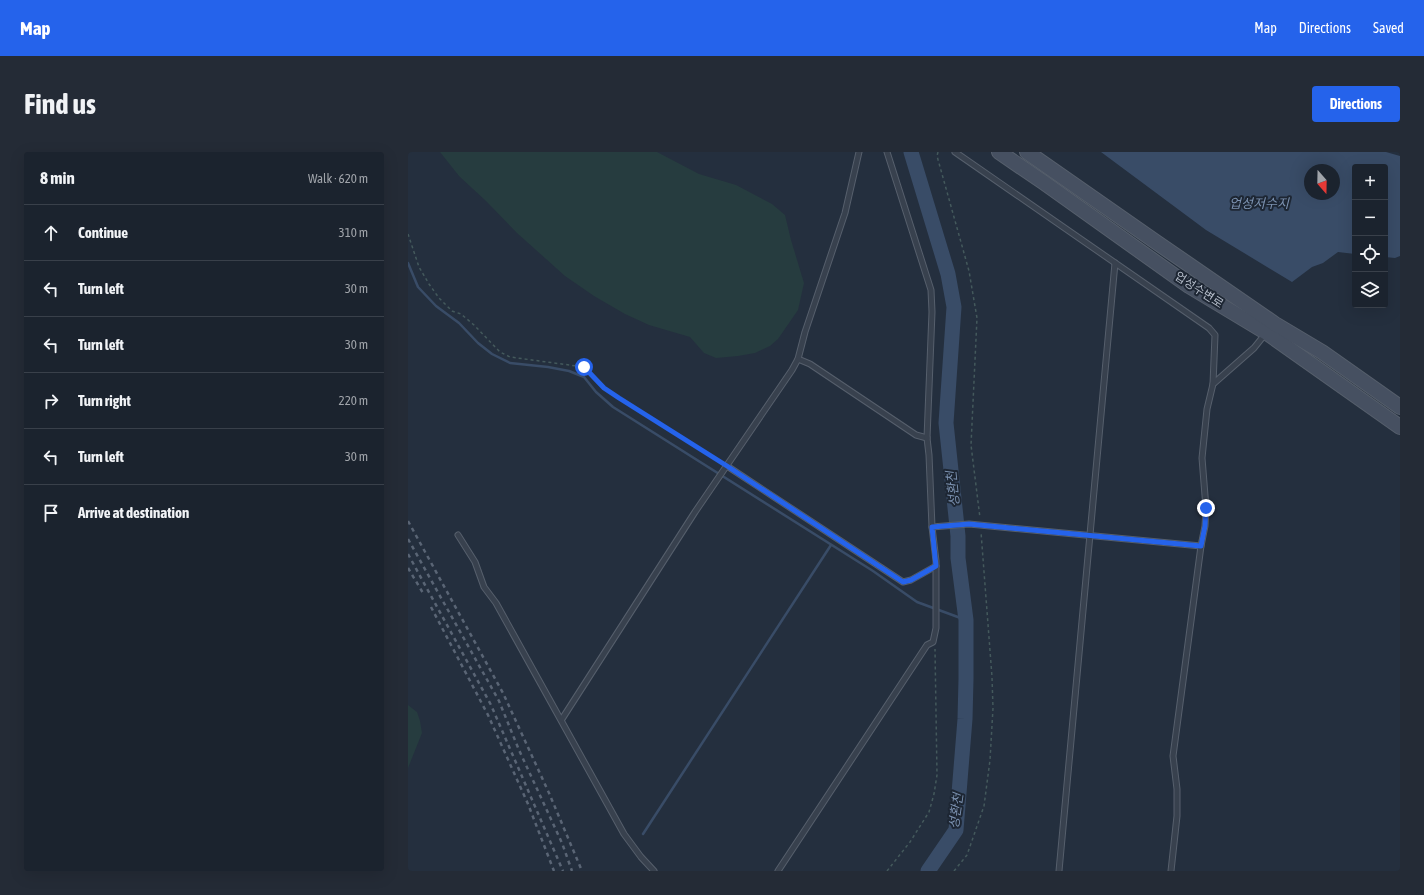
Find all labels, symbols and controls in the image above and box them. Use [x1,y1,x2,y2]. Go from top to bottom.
text: Map [20,17,51,39]
text: Map [1254,20,1277,36]
text: Directions [1299,20,1351,36]
text: Saved [1373,20,1404,36]
button: Directions [1312,86,1400,122]
text: Find us [24,88,96,120]
north arrow [1304,164,1340,200]
map controls [1352,164,1388,308]
button: + [1352,164,1388,200]
text: 8 min [40,168,75,188]
text: Walk · 620 m [308,171,368,186]
water label: 업성저수지 [1229,196,1290,211]
button: − [1352,200,1388,236]
icon: ahead [40,222,62,244]
text: Continue [78,224,128,241]
text: 310 m [339,225,368,240]
button: locate [1352,236,1388,272]
street label: 업성수변로 [1172,269,1226,311]
button: layers [1352,272,1388,308]
icon: left [40,278,62,300]
text: Turn left [78,280,124,297]
text: 30 m [345,281,368,296]
icon: left [40,334,62,356]
text: Turn left [78,336,124,353]
text: 30 m [345,337,368,352]
route start [575,358,593,376]
icon: right [40,390,62,412]
text: Turn right [78,392,131,409]
text: 220 m [339,393,368,408]
icon: left [40,446,62,468]
text: Turn left [78,448,124,465]
text: 30 m [345,449,368,464]
water label: 성환천 [944,469,962,508]
route end [1197,499,1215,517]
icon: arrive [40,502,62,524]
text: Arrive at destination [78,504,189,521]
water label: 성환천 [946,791,966,830]

